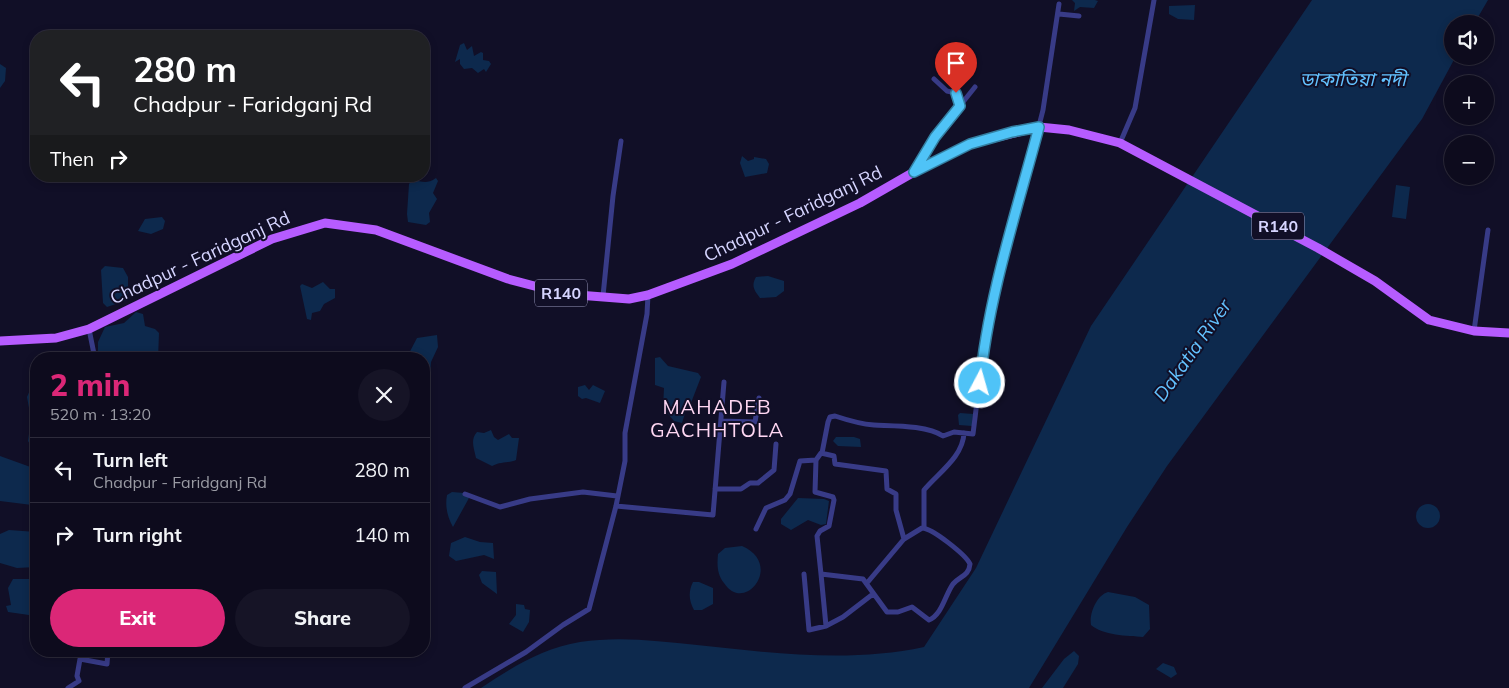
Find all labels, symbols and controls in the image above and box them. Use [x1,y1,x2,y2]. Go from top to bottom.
map controls [1444,15,1494,185]
button: sound [1444,15,1494,65]
pin [935,42,977,93]
text: 280 m [133,47,237,91]
icon: arrive [942,49,970,77]
icon: left [50,50,115,115]
water label: ডাকাতিয়া নদী [1300,67,1410,91]
button: + [1444,75,1494,125]
text: Chadpur - Faridganj Rd [133,90,372,118]
button: − [1444,135,1494,185]
icon: right [104,145,132,173]
text: Then [50,147,94,171]
street label: Chadpur - Faridganj Rd [700,160,886,267]
street label: Chadpur - Faridganj Rd [106,206,293,309]
road number: R140 [1252,212,1304,240]
road number: R140 [535,280,587,306]
water label: Dakatia River [1148,293,1237,406]
position arrow [953,356,1005,408]
text: 2 min [50,366,130,404]
button: close [358,369,410,421]
district label: MAHADEB GACHHTOLA [650,394,784,442]
text: 520 m · 13:20 [50,404,151,424]
text: Turn left [93,448,168,472]
icon: left [50,456,78,484]
text: 280 m [354,458,410,482]
text: Chadpur - Faridganj Rd [93,472,267,492]
icon: right [50,521,78,549]
text: Turn right [93,523,182,547]
text: 140 m [354,523,410,547]
button: Exit [50,589,225,647]
button: Share [235,589,410,647]

